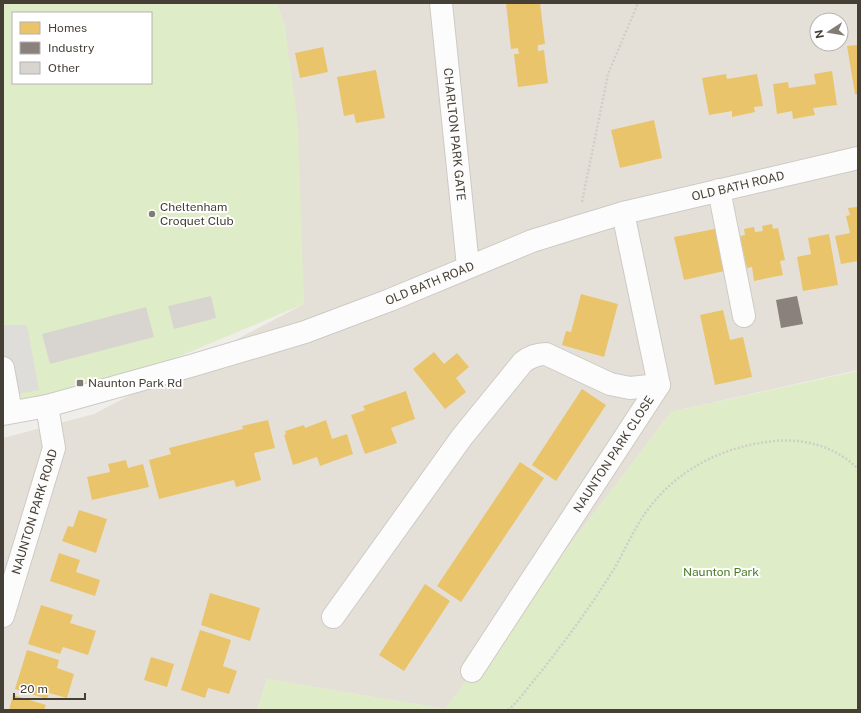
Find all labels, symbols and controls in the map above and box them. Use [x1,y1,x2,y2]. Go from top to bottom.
legend [12,12,152,84]
north arrow [809,12,849,52]
text: Homes [48,21,87,35]
text: N [812,29,826,40]
text: Industry [48,41,95,55]
text: Other [48,61,80,75]
street label: CHARLTON PARK GATE [441,67,468,201]
street label: OLD BATH ROAD [690,168,786,204]
place label: Cheltenham Croquet Club [160,200,234,228]
marker: Cheltenham Croquet Club [147,209,157,219]
street label: OLD BATH ROAD [383,259,476,308]
place label: Naunton Park Rd [88,376,182,390]
marker: Naunton Park Rd [75,378,85,388]
street label: NAUNTON PARK CLOSE [571,393,657,515]
street label: NAUNTON PARK ROAD [9,447,60,576]
park label: Naunton Park [683,565,759,579]
scale bar [14,675,85,701]
text: 20 m [20,682,48,696]

